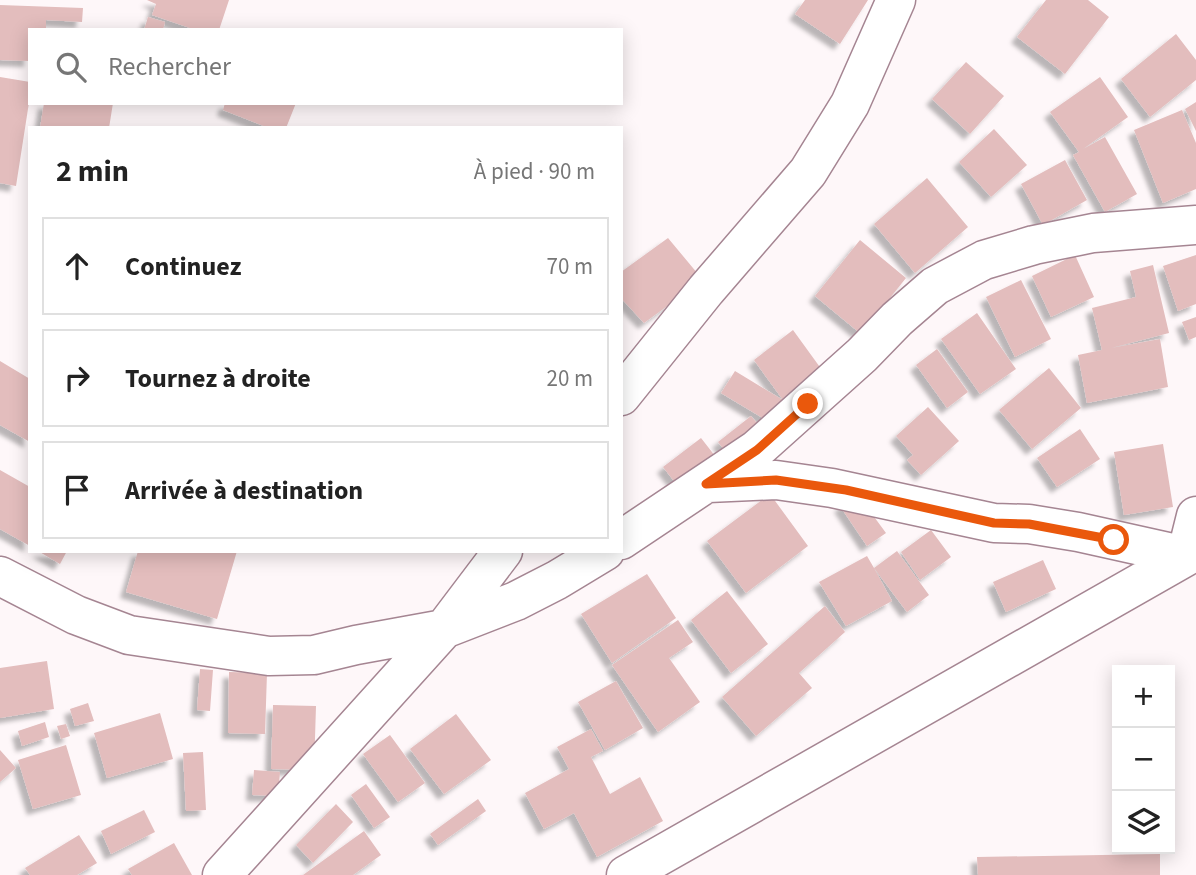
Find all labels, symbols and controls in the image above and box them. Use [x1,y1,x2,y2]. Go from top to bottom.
search box [28,28,623,105]
icon: search [52,48,90,86]
text: Rechercher [108,48,231,85]
text: 2 min [56,150,129,193]
text: À pied · 90 m [474,155,595,188]
icon: ahead [58,247,96,285]
text: Continuez [125,248,241,285]
text: 70 m [546,250,593,283]
icon: right [58,359,96,397]
text: Tournez à droite [125,360,311,397]
text: 20 m [546,362,593,395]
route end [792,388,823,419]
icon: arrive [58,471,96,509]
text: Arrivée à destination [125,472,363,509]
route start [1098,524,1129,555]
map controls [1112,665,1175,854]
button: + [1112,665,1175,728]
button: − [1112,728,1175,791]
button: layers [1112,791,1175,854]

